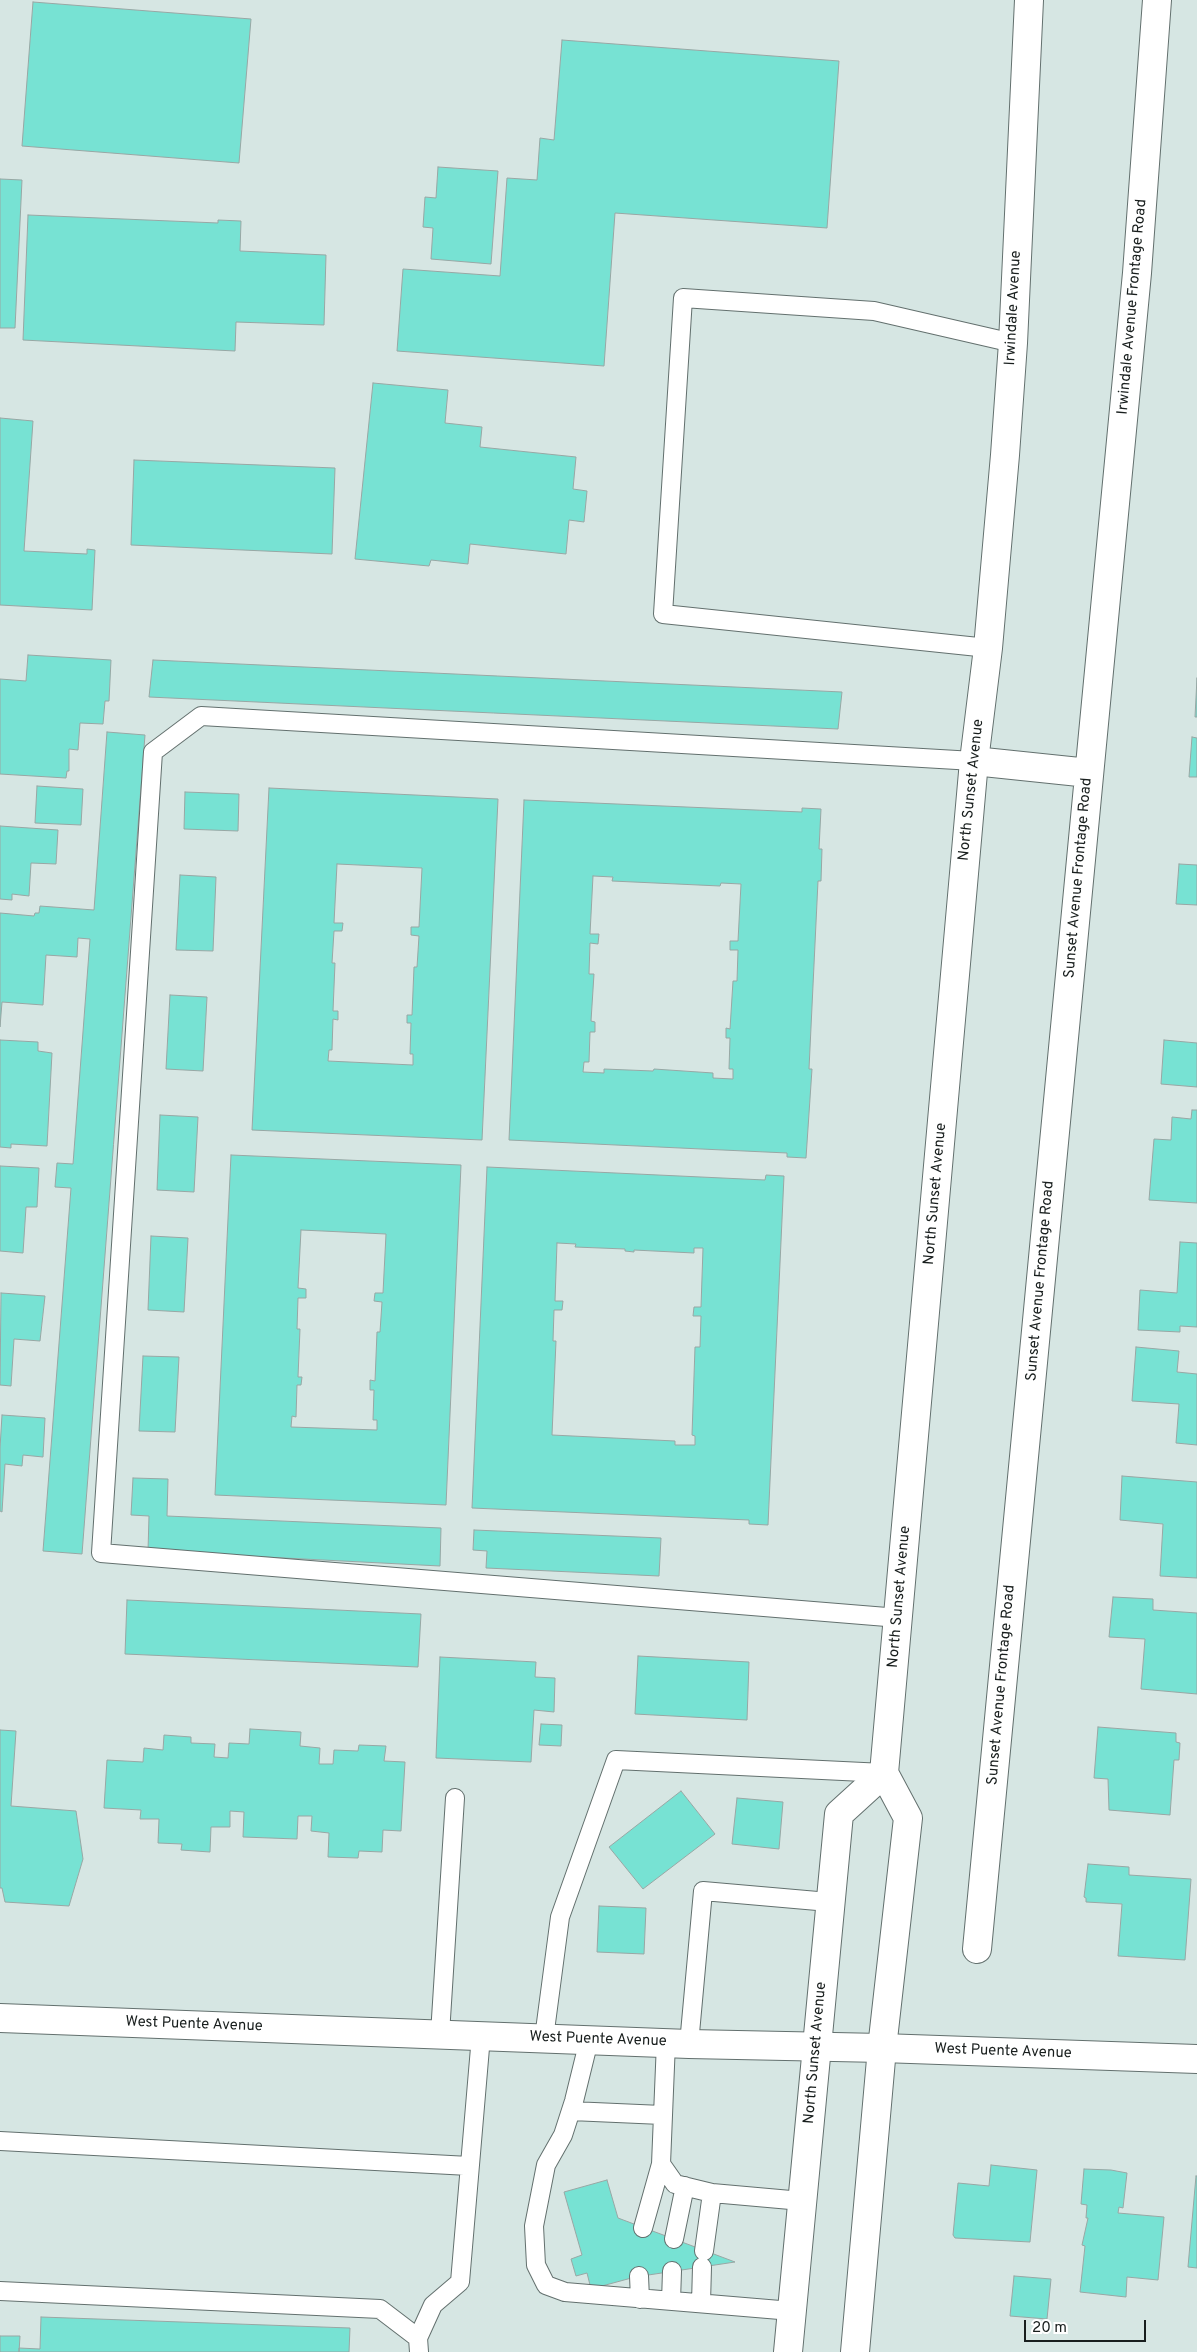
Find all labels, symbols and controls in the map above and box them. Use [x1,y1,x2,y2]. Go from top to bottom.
street label: Irwindale Avenue Frontage Road [1115,198,1151,416]
street label: Irwindale Avenue [1002,250,1026,366]
street label: North Sunset Avenue [956,718,988,862]
street label: Sunset Avenue Frontage Road [1061,777,1097,979]
street label: North Sunset Avenue [921,1122,951,1266]
street label: Sunset Avenue Frontage Road [1023,1180,1059,1382]
street label: North Sunset Avenue [885,1525,915,1669]
street label: Sunset Avenue Frontage Road [984,1584,1020,1786]
street label: North Sunset Avenue [801,1981,831,2125]
street label: West Puente Avenue [125,2014,263,2036]
street label: West Puente Avenue [529,2029,667,2051]
street label: West Puente Avenue [934,2041,1072,2063]
scale bar [1027,2310,1150,2342]
text: 20 m [1032,2319,1067,2338]

